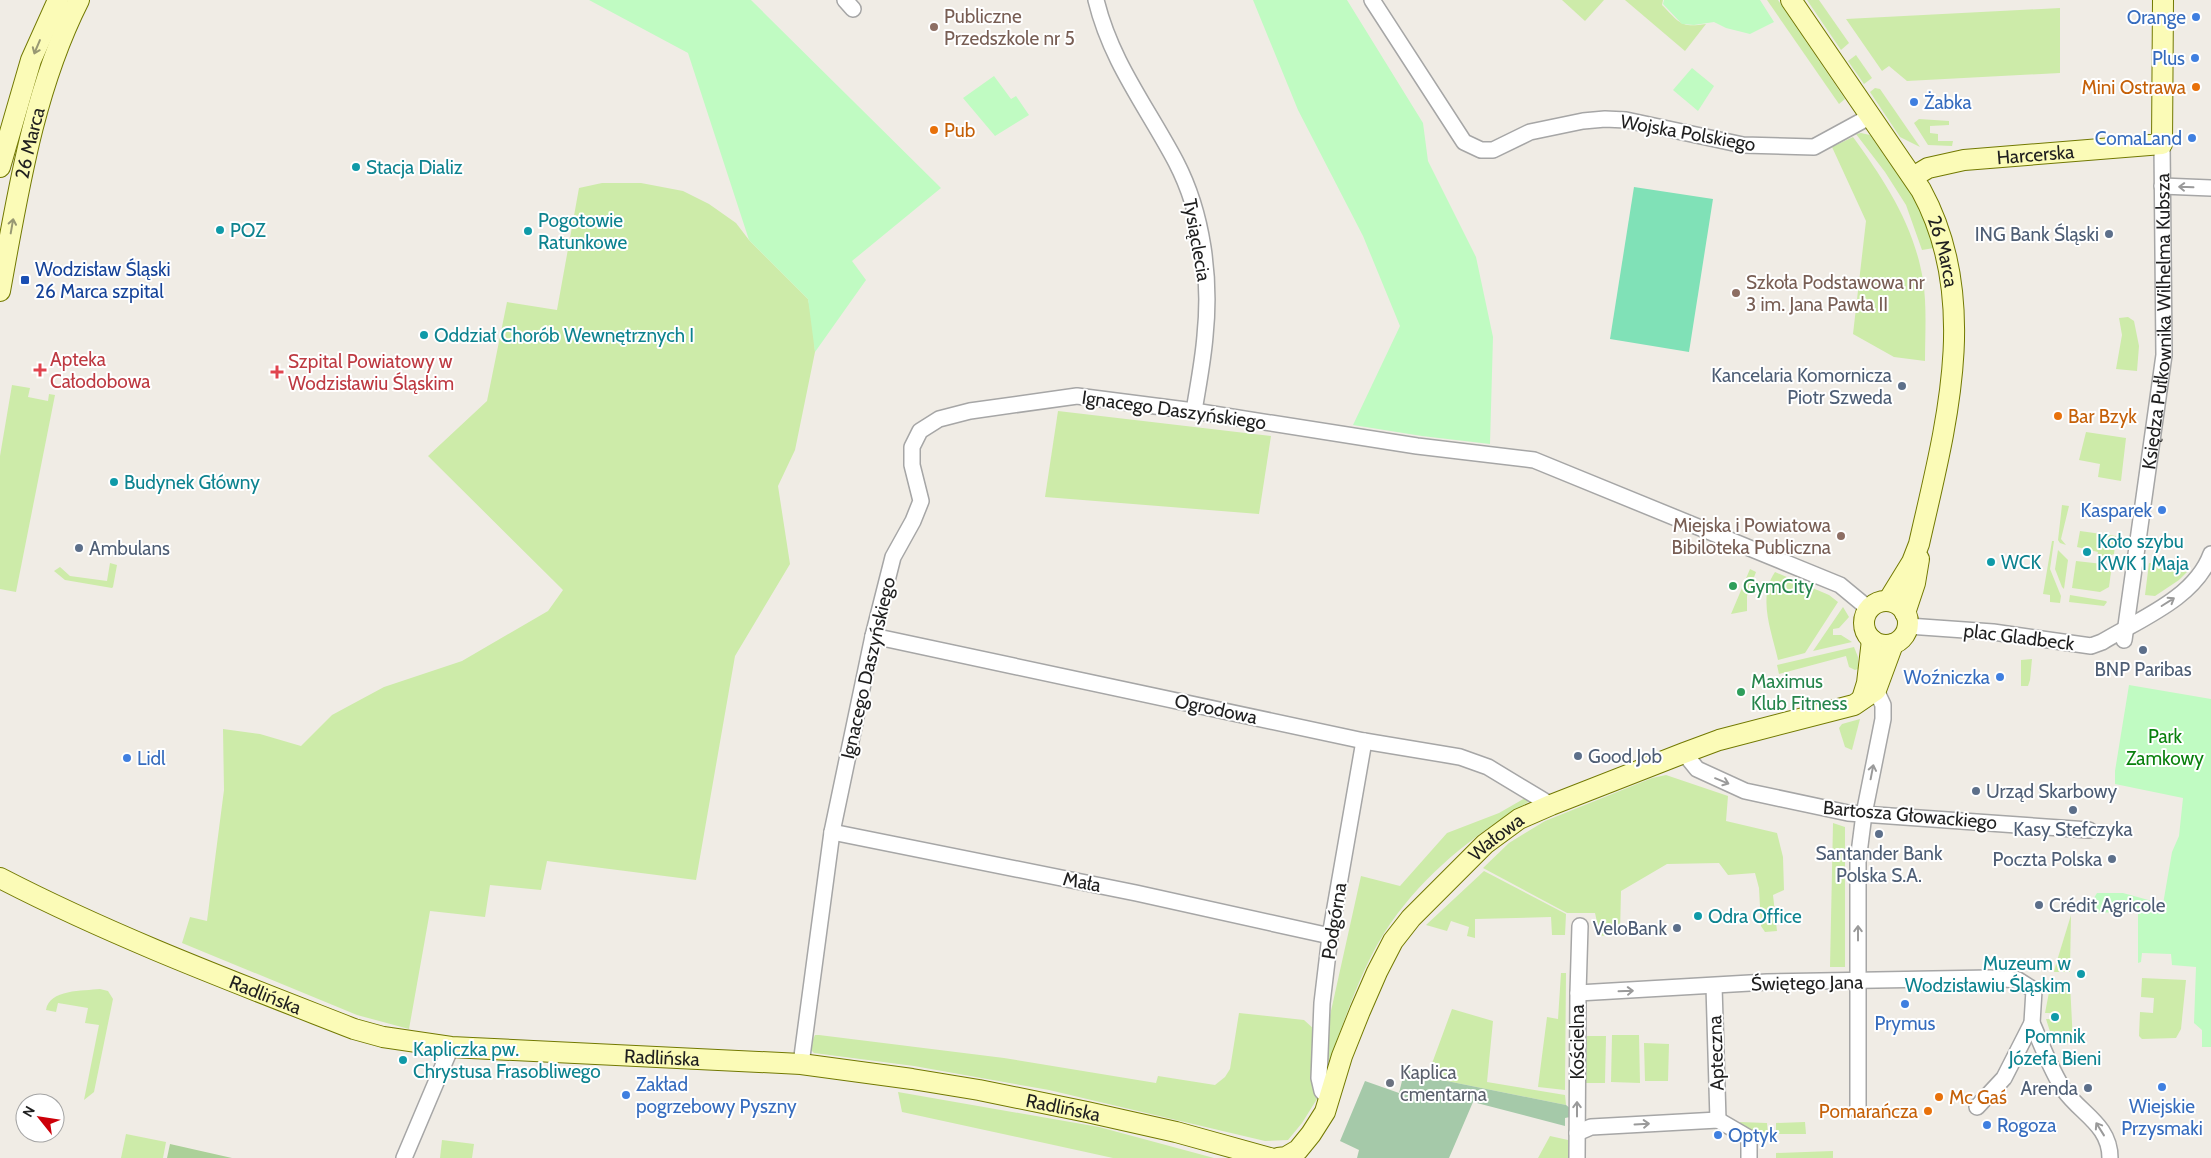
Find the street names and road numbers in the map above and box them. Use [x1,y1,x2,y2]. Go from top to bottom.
street label: 26 Marca [10,104,49,181]
street label: Wojska Polskiego [1619,110,1757,156]
street label: Harcerska [1996,140,2075,169]
street label: Księdza Pułkownika Wilhelma Kubsza [2137,173,2176,471]
street label: Tysiąclecia [1178,197,1216,283]
street label: 26 Marca [1923,212,1963,289]
street label: Ignacego Daszyńskiego [1080,386,1268,434]
street label: Ignacego Daszyńskiego [836,575,900,761]
street label: plac Gladbeck [1962,619,2076,655]
street label: Ogrodowa [1173,689,1259,729]
street label: Bartosza Głowackiego [1822,796,1998,834]
street label: Wałowa [1463,808,1528,866]
street label: Mała [1061,867,1103,897]
street label: Podgórna [1317,881,1351,961]
street label: Radlińska [226,970,305,1019]
street label: Świętego Jana [1751,970,1863,995]
street label: Kościelna [1566,1004,1589,1080]
street label: Apteczna [1703,1015,1729,1091]
street label: Radlińska [624,1044,700,1071]
street label: Radlińska [1024,1088,1103,1126]

